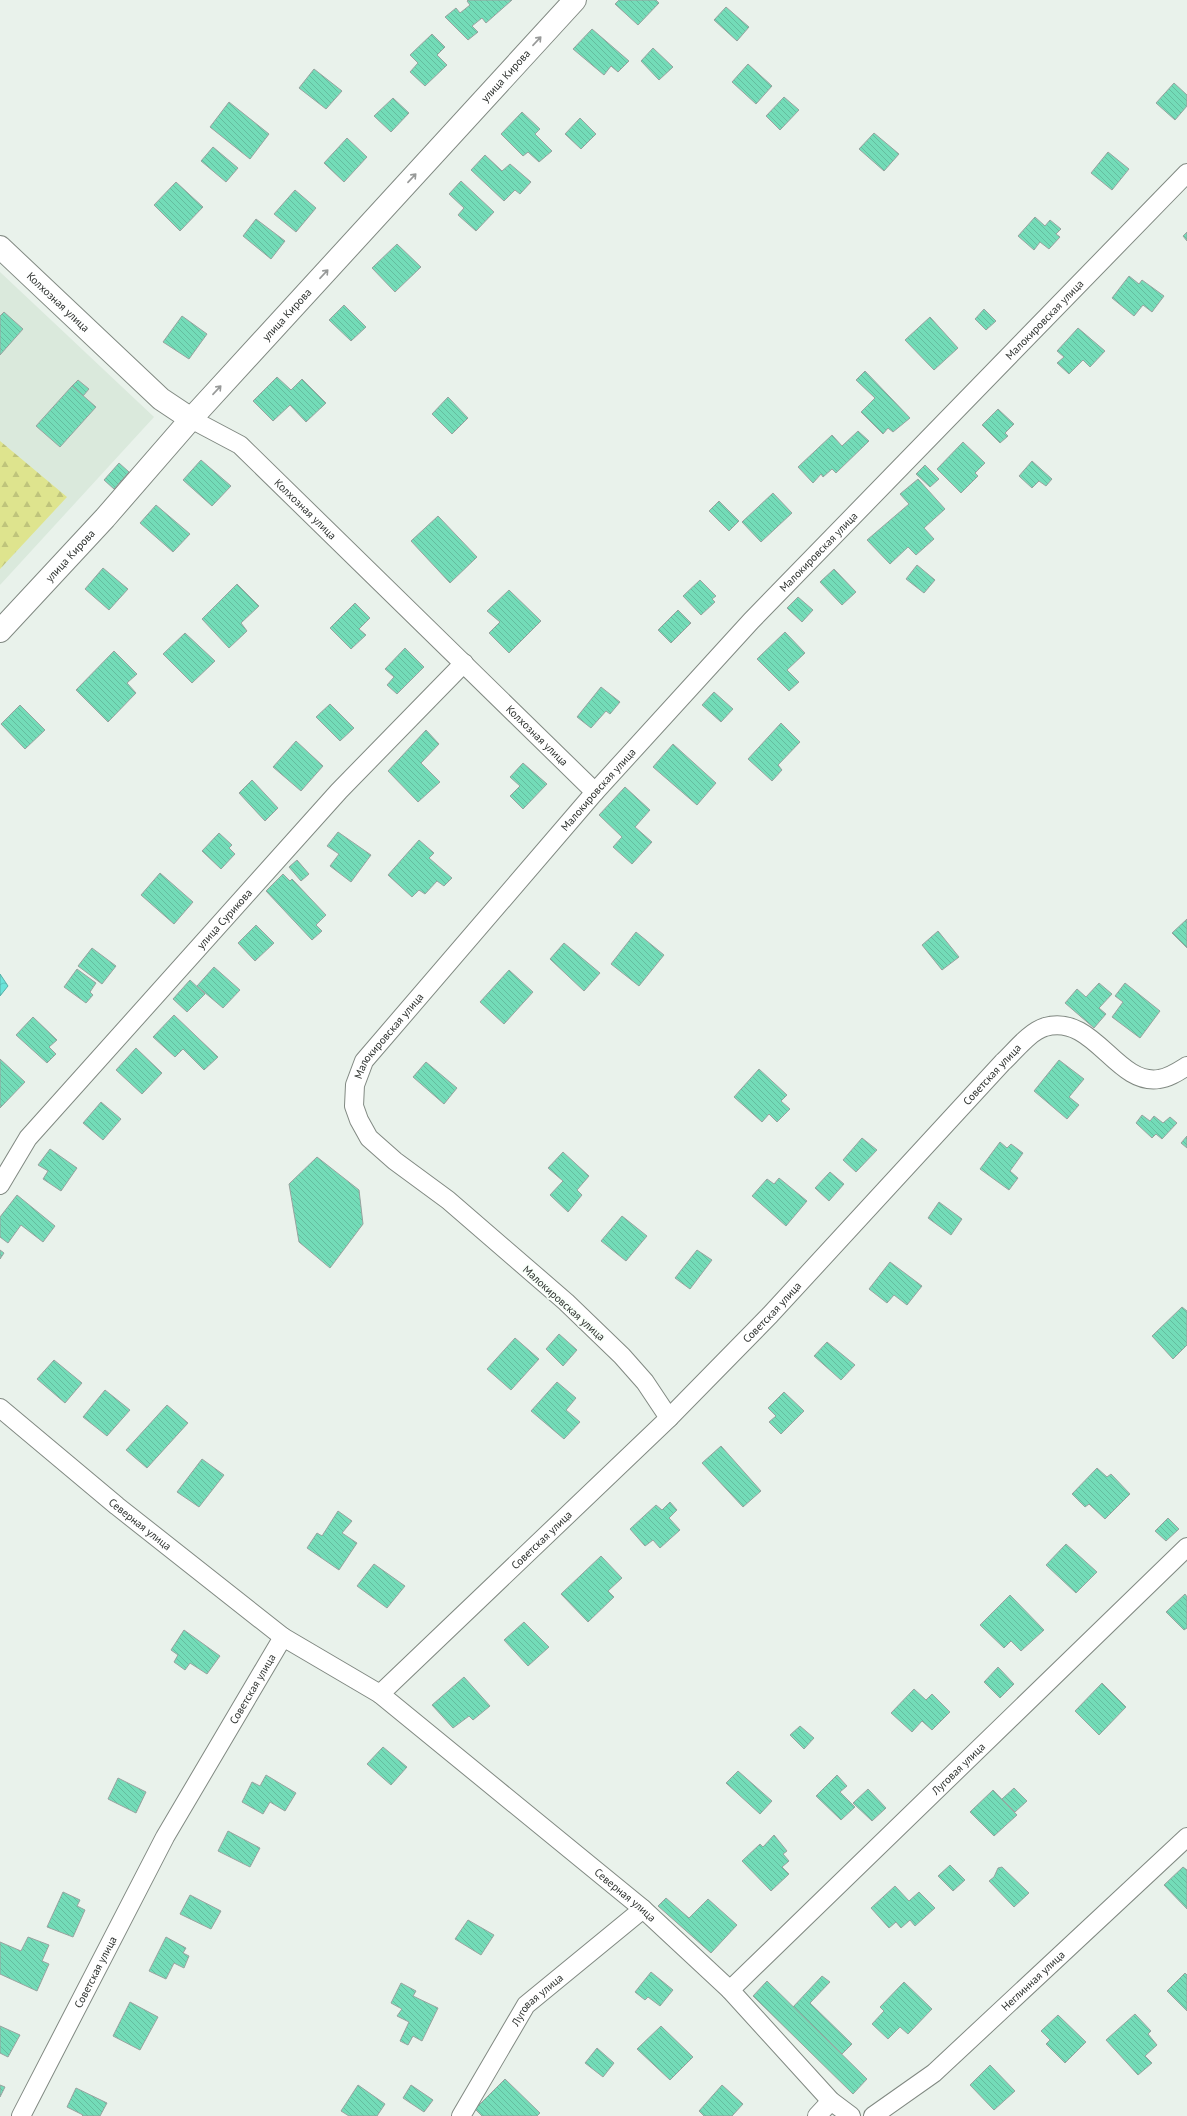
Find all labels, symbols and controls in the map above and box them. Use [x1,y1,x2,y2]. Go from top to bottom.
one-way arrow [533,36,542,46]
street label: улица Кирова [478,46,533,105]
one-way arrow [407,173,416,183]
street label: Колхозная улица [24,269,93,335]
one-way arrow [319,269,329,279]
street label: Малокировская улица [1002,277,1086,363]
street label: улица Кирова [259,285,314,344]
one-way arrow [212,385,222,395]
street label: Колхозная улица [272,476,339,542]
street label: Малокировская улица [776,509,860,595]
street label: улица Кирова [42,526,98,585]
street label: Колхозная улица [503,702,571,769]
street label: Малокировская улица [558,745,639,834]
street label: улица Сурикова [194,886,255,952]
street label: Малокировская улица [351,990,426,1081]
street label: Советская улица [960,1041,1024,1108]
street label: Малокировская улица [520,1262,608,1344]
street label: Советская улица [740,1279,804,1346]
street label: Северная улица [106,1495,174,1553]
street label: Советская улица [508,1507,575,1572]
street label: Советская улица [226,1651,279,1726]
street label: Луговая улица [928,1740,988,1798]
street label: Северная улица [592,1865,659,1925]
street label: Советская улица [71,1934,120,2010]
street label: Неглинная улица [998,1948,1068,2014]
street label: Луговая улица [508,1970,566,2029]

